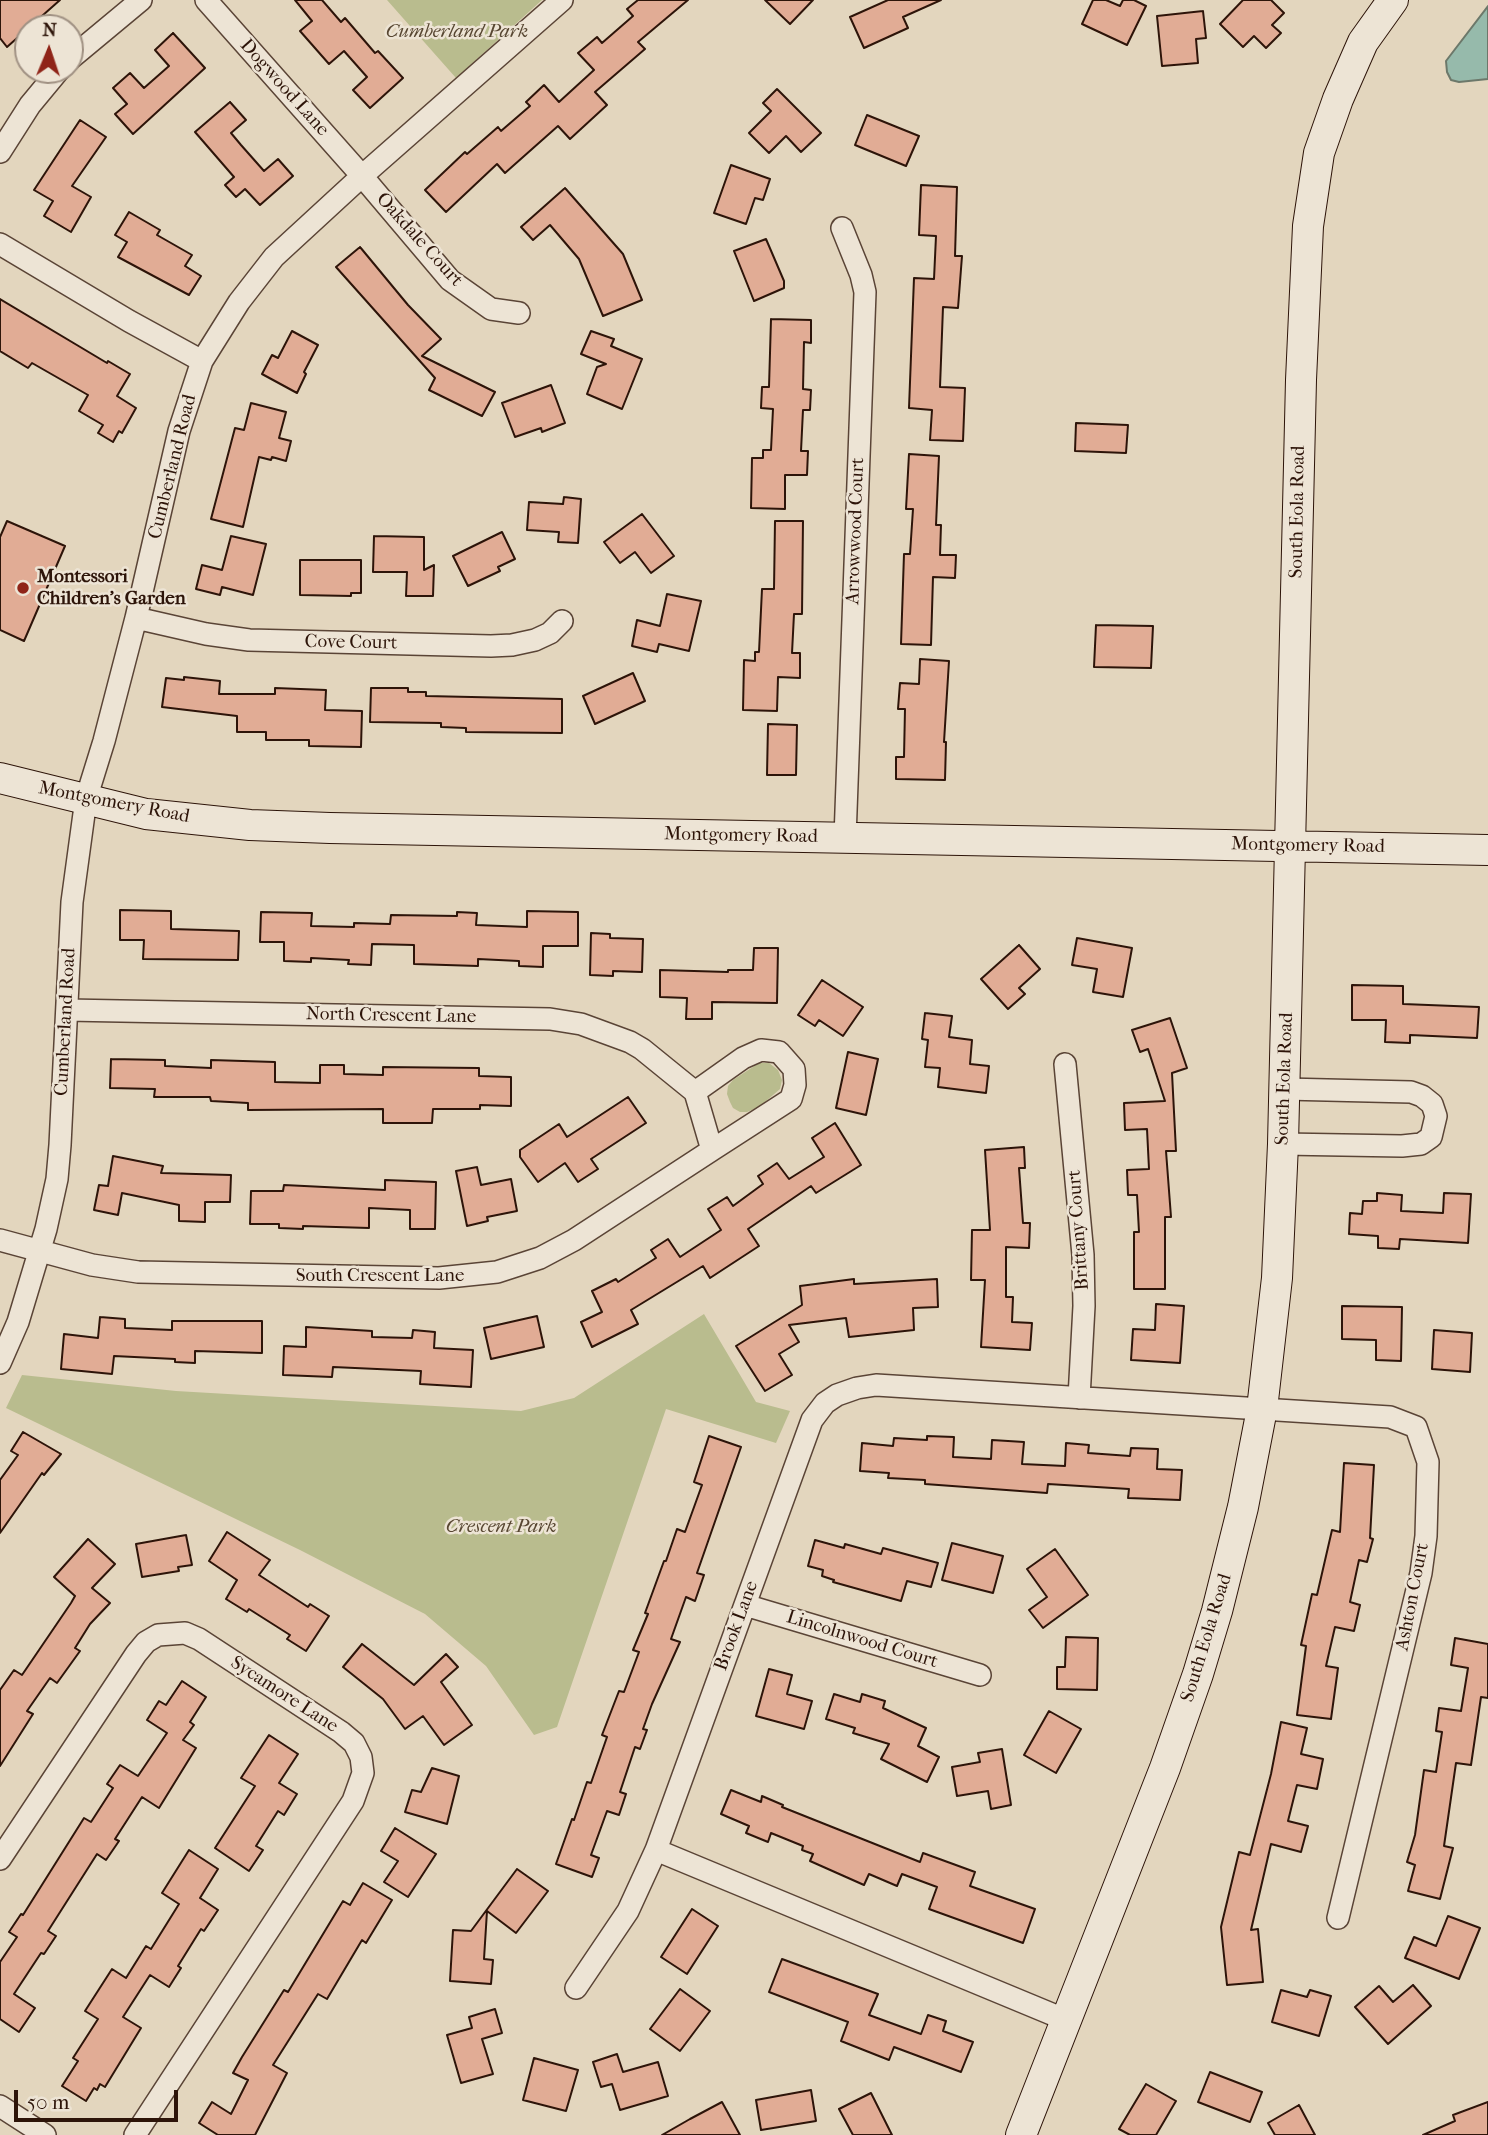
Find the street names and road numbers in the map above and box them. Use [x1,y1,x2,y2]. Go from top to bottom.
street label: Dogwood Lane [234,35,334,141]
street label: Oakdale Court [371,188,467,292]
street label: Cumberland Road [144,392,202,542]
street label: South Eola Road [1285,445,1311,579]
street label: Arrowwood Court [842,457,870,605]
street label: Cove Court [304,631,398,655]
street label: Montgomery Road [36,777,192,829]
street label: Montgomery Road [664,823,818,849]
street label: Montgomery Road [1231,833,1385,859]
street label: Cumberland Road [51,947,81,1097]
street label: North Crescent Lane [306,1003,476,1029]
street label: South Eola Road [1271,1012,1299,1146]
street label: Brittany Court [1063,1169,1095,1291]
street label: South Crescent Lane [296,1265,464,1287]
street label: Ashton Court [1391,1541,1435,1653]
street label: South Eola Road [1177,1571,1237,1705]
street label: Brook Lane [710,1578,764,1674]
street label: Lincolnwood Court [784,1606,940,1674]
street label: Sycamore Lane [226,1652,342,1738]

